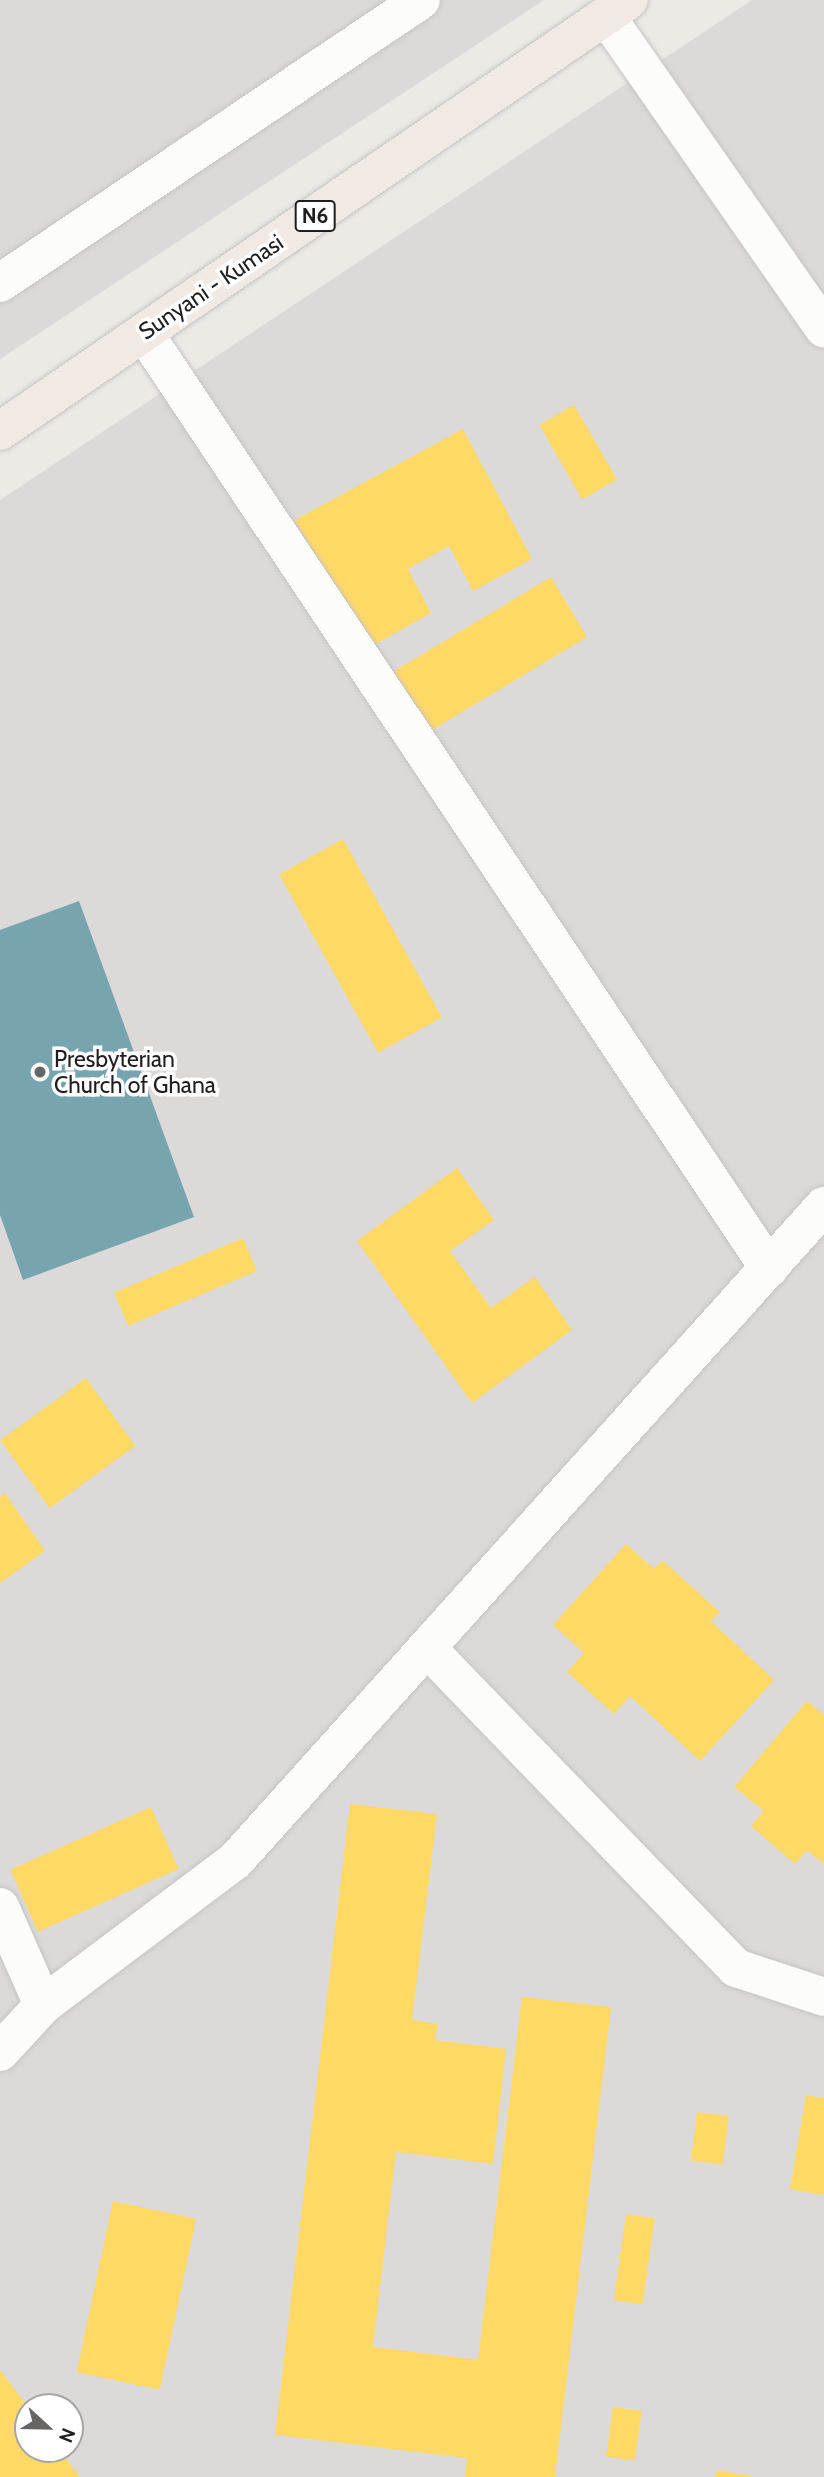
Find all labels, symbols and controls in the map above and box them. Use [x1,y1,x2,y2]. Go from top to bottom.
road number: N6 [294,198,336,234]
street label: Sunyani - Kumasi [133,228,289,346]
place label: Presbyterian Church of Ghana [54,1045,216,1099]
marker: Presbyterian Church of Ghana [32,1064,48,1080]
north arrow [14,2393,84,2463]
text: N [54,2425,80,2446]

